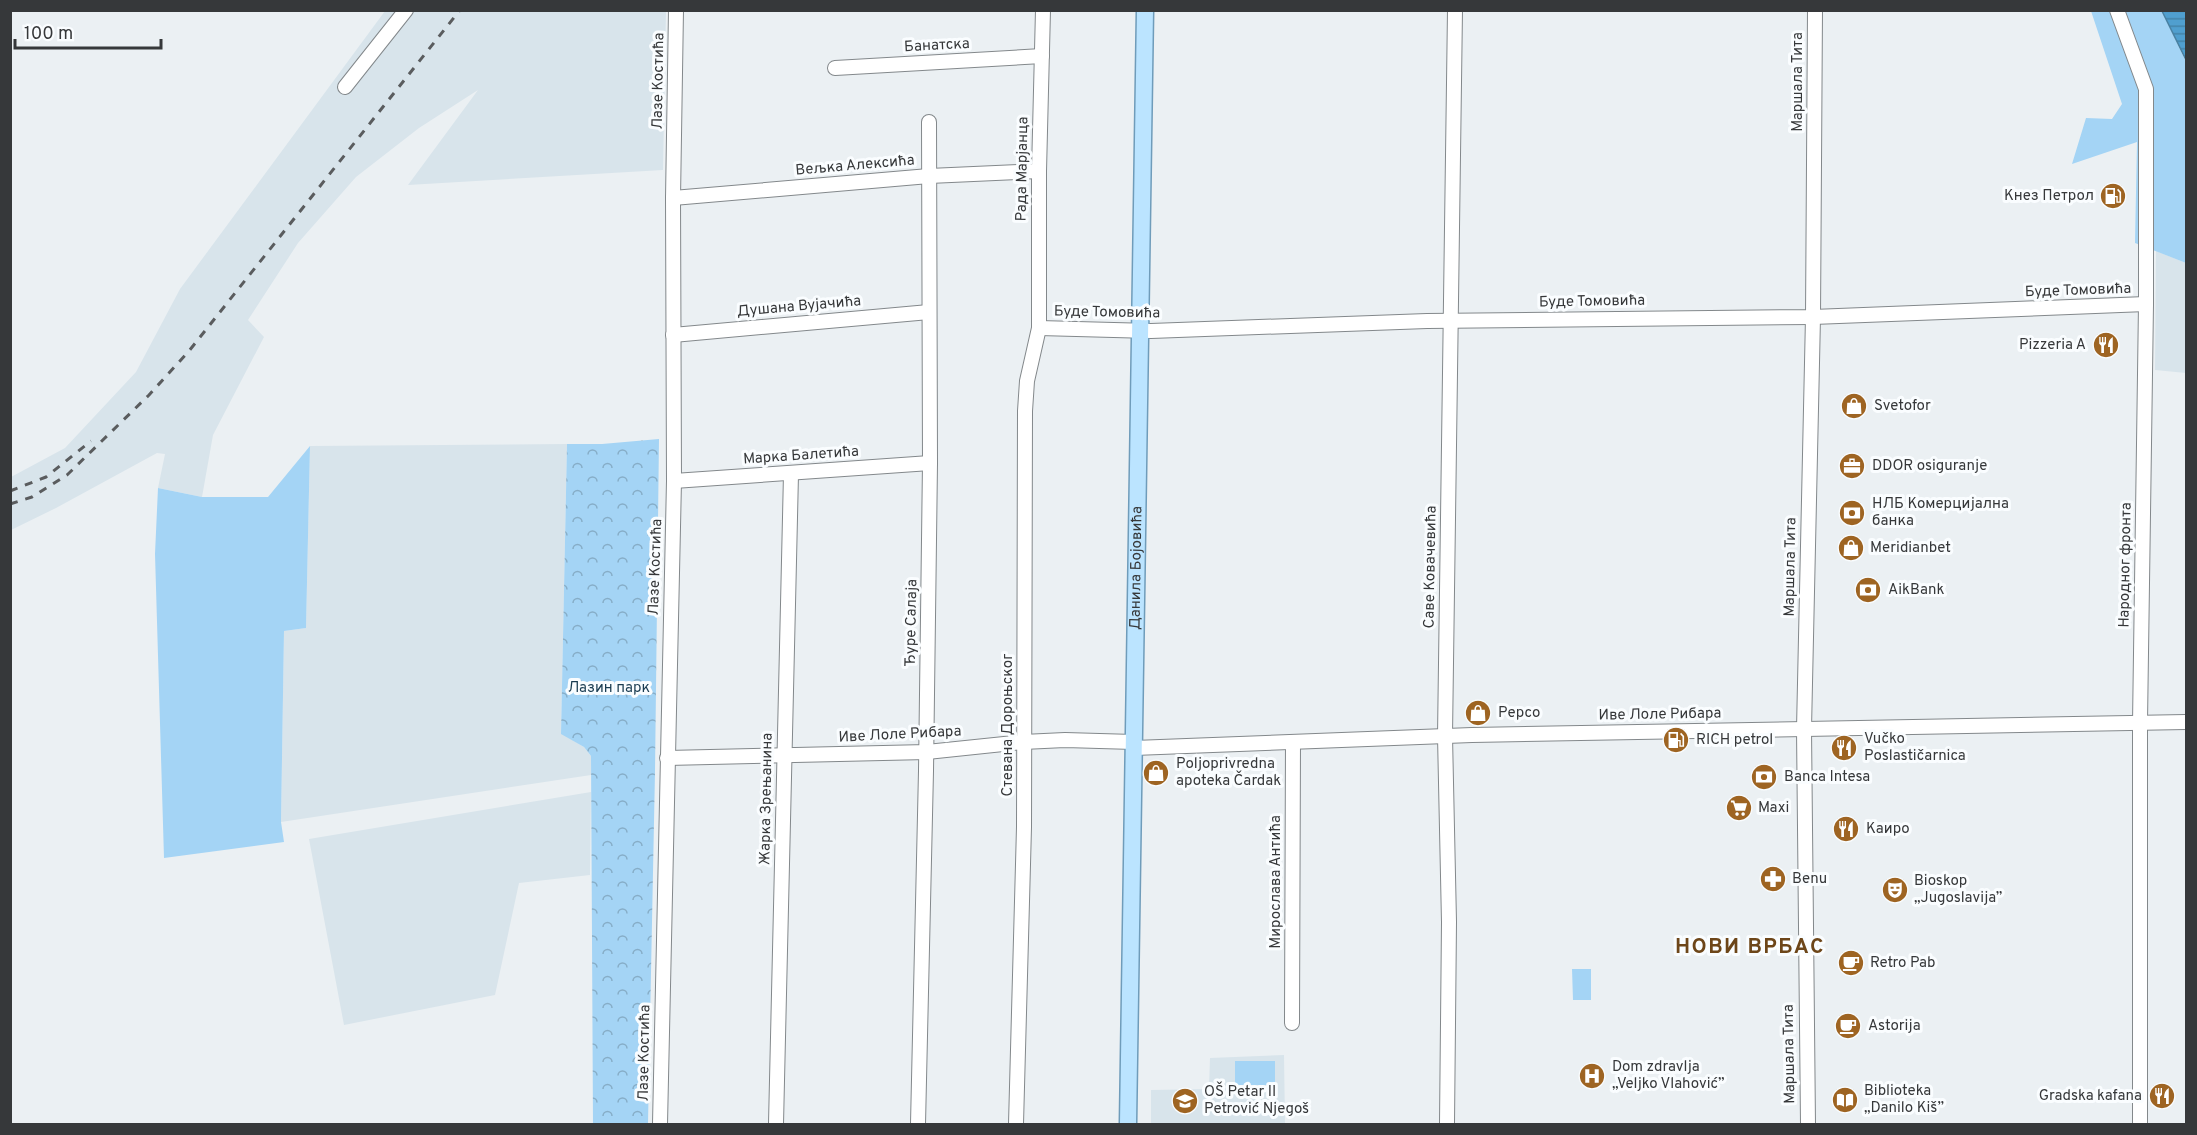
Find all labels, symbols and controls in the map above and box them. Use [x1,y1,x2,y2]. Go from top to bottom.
scale bar [15,12,160,50]
text: 100 m [24,23,73,46]
street label: Лазе Костића [649,32,669,130]
street label: Маршала Тита [1789,32,1808,132]
street label: Банатска [904,35,970,57]
street label: Рада Марјанца [1013,116,1033,222]
street label: Вељка Алексића [795,151,915,181]
fuel station icon: Кнез Петрол [2098,181,2128,211]
place label: Кнез Петрол [2004,187,2094,206]
street label: Буде Томовића [2025,280,2131,302]
street label: Душана Вујачића [736,292,862,322]
street label: Буде Томовића [1539,292,1645,312]
street label: Буде Томовића [1054,303,1160,323]
restaurant icon: Pizzeria A [2091,330,2121,360]
place label: Pizzeria A [2019,336,2086,355]
shop icon: Svetofor [1839,391,1869,421]
place label: Svetofor [1874,397,1931,416]
street label: Марка Балетића [743,442,859,470]
office icon: DDOR osiguranje [1837,451,1867,481]
place label: DDOR osiguranje [1872,457,1987,476]
place label: НЛБ Комерцијална банка [1872,495,2009,531]
bank icon: НЛБ Комерцијална банка [1837,498,1867,528]
street label: Народног фронта [2115,502,2137,628]
street label: Саве Ковачевића [1420,505,1442,629]
street label: Данила Бојовића [1126,506,1147,630]
street label: Маршала Тита [1781,517,1801,617]
street label: Лазе Костића [645,518,667,616]
shop icon: Meridianbet [1836,533,1866,563]
place label: Meridianbet [1870,539,1951,558]
bank icon: AikBank [1853,575,1883,605]
street label: Ђуре Салаја [902,579,922,667]
place label: AikBank [1888,581,1944,600]
street label: Стевана Дороњског [999,653,1018,797]
park label: Лазин парк [568,679,650,698]
shop icon: Pepco [1463,698,1493,728]
place label: Pepco [1498,704,1540,723]
street label: Иве Лоле Рибара [1598,704,1722,726]
street label: Иве Лоле Рибара [838,722,962,748]
fuel station icon: RICH petrol [1661,725,1691,755]
place label: Vučko Poslastičarnica [1864,730,1966,766]
place label: RICH petrol [1696,731,1773,750]
street label: Жарка Зрењанина [756,733,778,865]
restaurant icon: Vučko Poslastičarnica [1829,733,1859,763]
place label: Poljoprivredna apoteka Čardak [1176,755,1281,791]
shop icon: Poljoprivredna apoteka Čardak [1141,758,1171,788]
bank icon: Banca Intesa [1749,762,1779,792]
place label: Banca Intesa [1784,768,1870,787]
supermarket icon: Maxi [1724,793,1754,823]
place label: Maxi [1758,799,1789,818]
restaurant icon: Каиро [1831,814,1861,844]
street label: Мирослава Антића [1267,815,1286,949]
place label: Каиро [1866,820,1910,839]
pharmacy icon: Benu [1758,864,1788,894]
place label: Benu [1792,870,1827,889]
place label: Bioskop „Jugoslavija” [1914,872,2002,908]
theatre icon: Bioskop „Jugoslavija” [1880,875,1910,905]
district label: НОВИ ВРБАС [1675,934,1825,961]
cafe icon: Retro Pab [1836,948,1866,978]
place label: Retro Pab [1870,954,1935,973]
street label: Лазе Костића [635,1004,655,1102]
street label: Маршала Тита [1780,1004,1800,1104]
cafe icon: Astorija [1833,1011,1863,1041]
place label: Astorija [1868,1017,1921,1036]
place label: Dom zdravlja „Veljko Vlahović” [1612,1058,1725,1094]
hospital icon: Dom zdravlja „Veljko Vlahović” [1577,1061,1607,1091]
place label: OŠ Petar II Petrović Njegoš [1204,1081,1309,1119]
restaurant icon: Gradska kafana [2147,1081,2177,1111]
place label: Biblioteka „Danilo Kiš” [1864,1082,1944,1118]
library icon: Biblioteka „Danilo Kiš” [1830,1085,1860,1115]
school or university icon: OŠ Petar II Petrović Njegoš [1170,1086,1200,1116]
place label: Gradska kafana [2039,1087,2142,1106]

